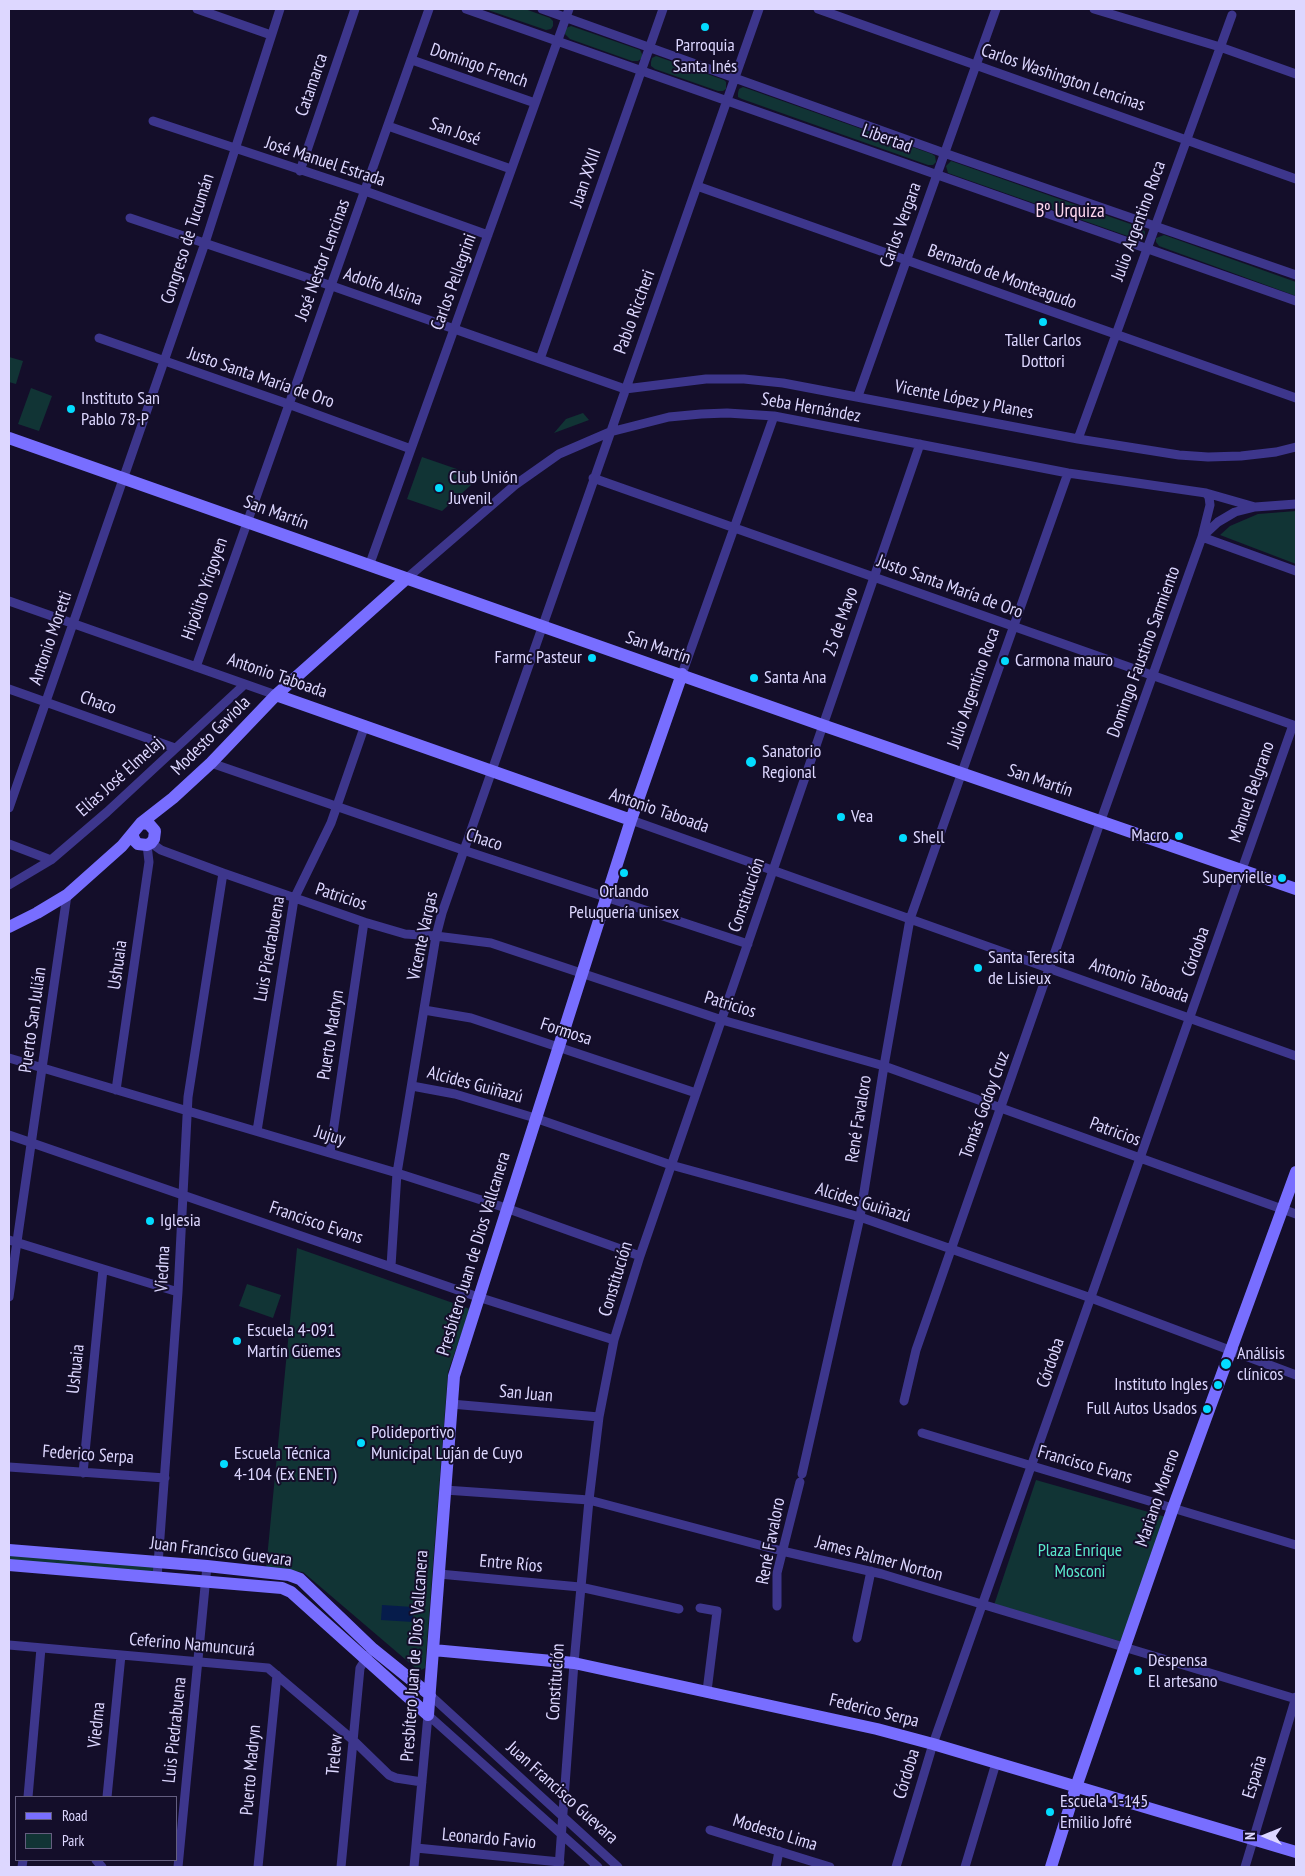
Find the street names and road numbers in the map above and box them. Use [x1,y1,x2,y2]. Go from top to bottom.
street label: Domingo French [427,39,531,93]
street label: Carlos Washington Lencinas [978,40,1148,116]
street label: Catamarca [291,51,333,119]
street label: San José [427,113,483,151]
street label: Libertad [859,120,915,158]
street label: José Manuel Estrada [262,132,388,192]
street label: Juan XXIII [566,146,606,210]
street label: Julio Argentino Roca [1107,158,1171,284]
street label: Congreso de Tucumán [157,171,219,307]
street label: Carlos Vergara [876,180,926,270]
street label: José Nestor Lencinas [291,196,355,324]
street label: Carlos Pellegrini [427,231,481,333]
street label: Bernardo de Monteagudo [925,240,1079,314]
street label: Adolfo Alsina [341,263,425,311]
street label: Pablo Riccheri [610,267,660,357]
street label: Justo Santa María de Oro [185,343,337,413]
street label: Vicente López y Planes [893,376,1035,424]
street label: Seba Hernández [760,389,862,427]
street label: San Martín [241,491,311,535]
street label: Hipólito Yrigoyen [177,535,233,643]
street label: Justo Santa María de Oro [874,551,1026,623]
street label: Domingo Faustino Sarmiento [1103,564,1185,740]
street label: 25 de Mayo [819,584,863,660]
street label: Antonio Moretti [25,588,77,688]
street label: Julio Argentino Roca [943,625,1005,751]
street label: San Martín [623,627,693,669]
street label: Antonio Taboada [224,649,330,703]
street label: Chaco [77,686,119,720]
street label: Modesto Gaviola [167,692,255,780]
street label: Elías José Elmelaj [72,733,168,821]
street label: Manuel Belgrano [1225,739,1279,845]
street label: San Martín [1005,760,1075,802]
street label: Antonio Taboada [606,784,712,838]
street label: Chaco [463,824,505,856]
street label: Constitución [724,855,770,935]
street label: Patricios [313,879,369,915]
street label: Vicente Vargas [403,889,443,983]
street label: Luis Piedrabuena [250,895,290,1003]
street label: Córdoba [1177,924,1215,980]
street label: Ushuaia [104,939,132,991]
street label: Antonio Taboada [1086,954,1192,1008]
street label: Puerto San Julián [15,966,51,1074]
street label: Patricios [702,987,758,1023]
street label: Puerto Madryn [313,989,349,1081]
street label: Formosa [537,1014,595,1050]
street label: Tomás Godoy Cruz [956,1048,1014,1162]
street label: Alcides Guiñazú [425,1062,525,1108]
street label: René Favaloro [841,1074,877,1164]
street label: Patricios [1087,1113,1143,1151]
street label: Jujuy [312,1121,348,1151]
street label: Presbítero Juan de Dios Vallcanera [433,1149,515,1359]
street label: Alcides Guiñazú [813,1178,913,1228]
street label: Francisco Evans [266,1197,366,1249]
street label: Constitución [594,1239,638,1319]
street label: Viedma [151,1245,175,1293]
street label: Córdoba [1032,1335,1070,1391]
street label: Ushuaia [63,1343,89,1395]
street label: San Juan [498,1381,554,1407]
street label: Federico Serpa [41,1441,135,1469]
street label: Francisco Evans [1035,1441,1135,1489]
street label: Mariano Moreno [1131,1447,1185,1549]
street label: René Favaloro [752,1496,790,1586]
street label: James Palmer Norton [813,1532,945,1586]
street label: Juan Francisco Guevara [149,1533,293,1571]
street label: Presbítero Juan de Dios Vallcanera [397,1550,433,1762]
street label: Entre Ríos [479,1550,543,1578]
street label: Ceferino Namuncurá [128,1629,256,1661]
street label: Constitución [543,1643,569,1721]
street label: Luis Piedrabuena [159,1676,191,1784]
street label: Federico Serpa [827,1689,921,1733]
street label: Viedma [84,1701,110,1749]
street label: Puerto Madryn [236,1724,266,1816]
street label: Trelew [322,1734,348,1776]
street label: Juan Francisco Guevara [502,1737,622,1849]
street label: Córdoba [889,1746,925,1802]
street label: España [1238,1753,1272,1801]
street label: Modesto Lima [730,1810,820,1856]
street label: Leonardo Favio [441,1824,537,1854]

